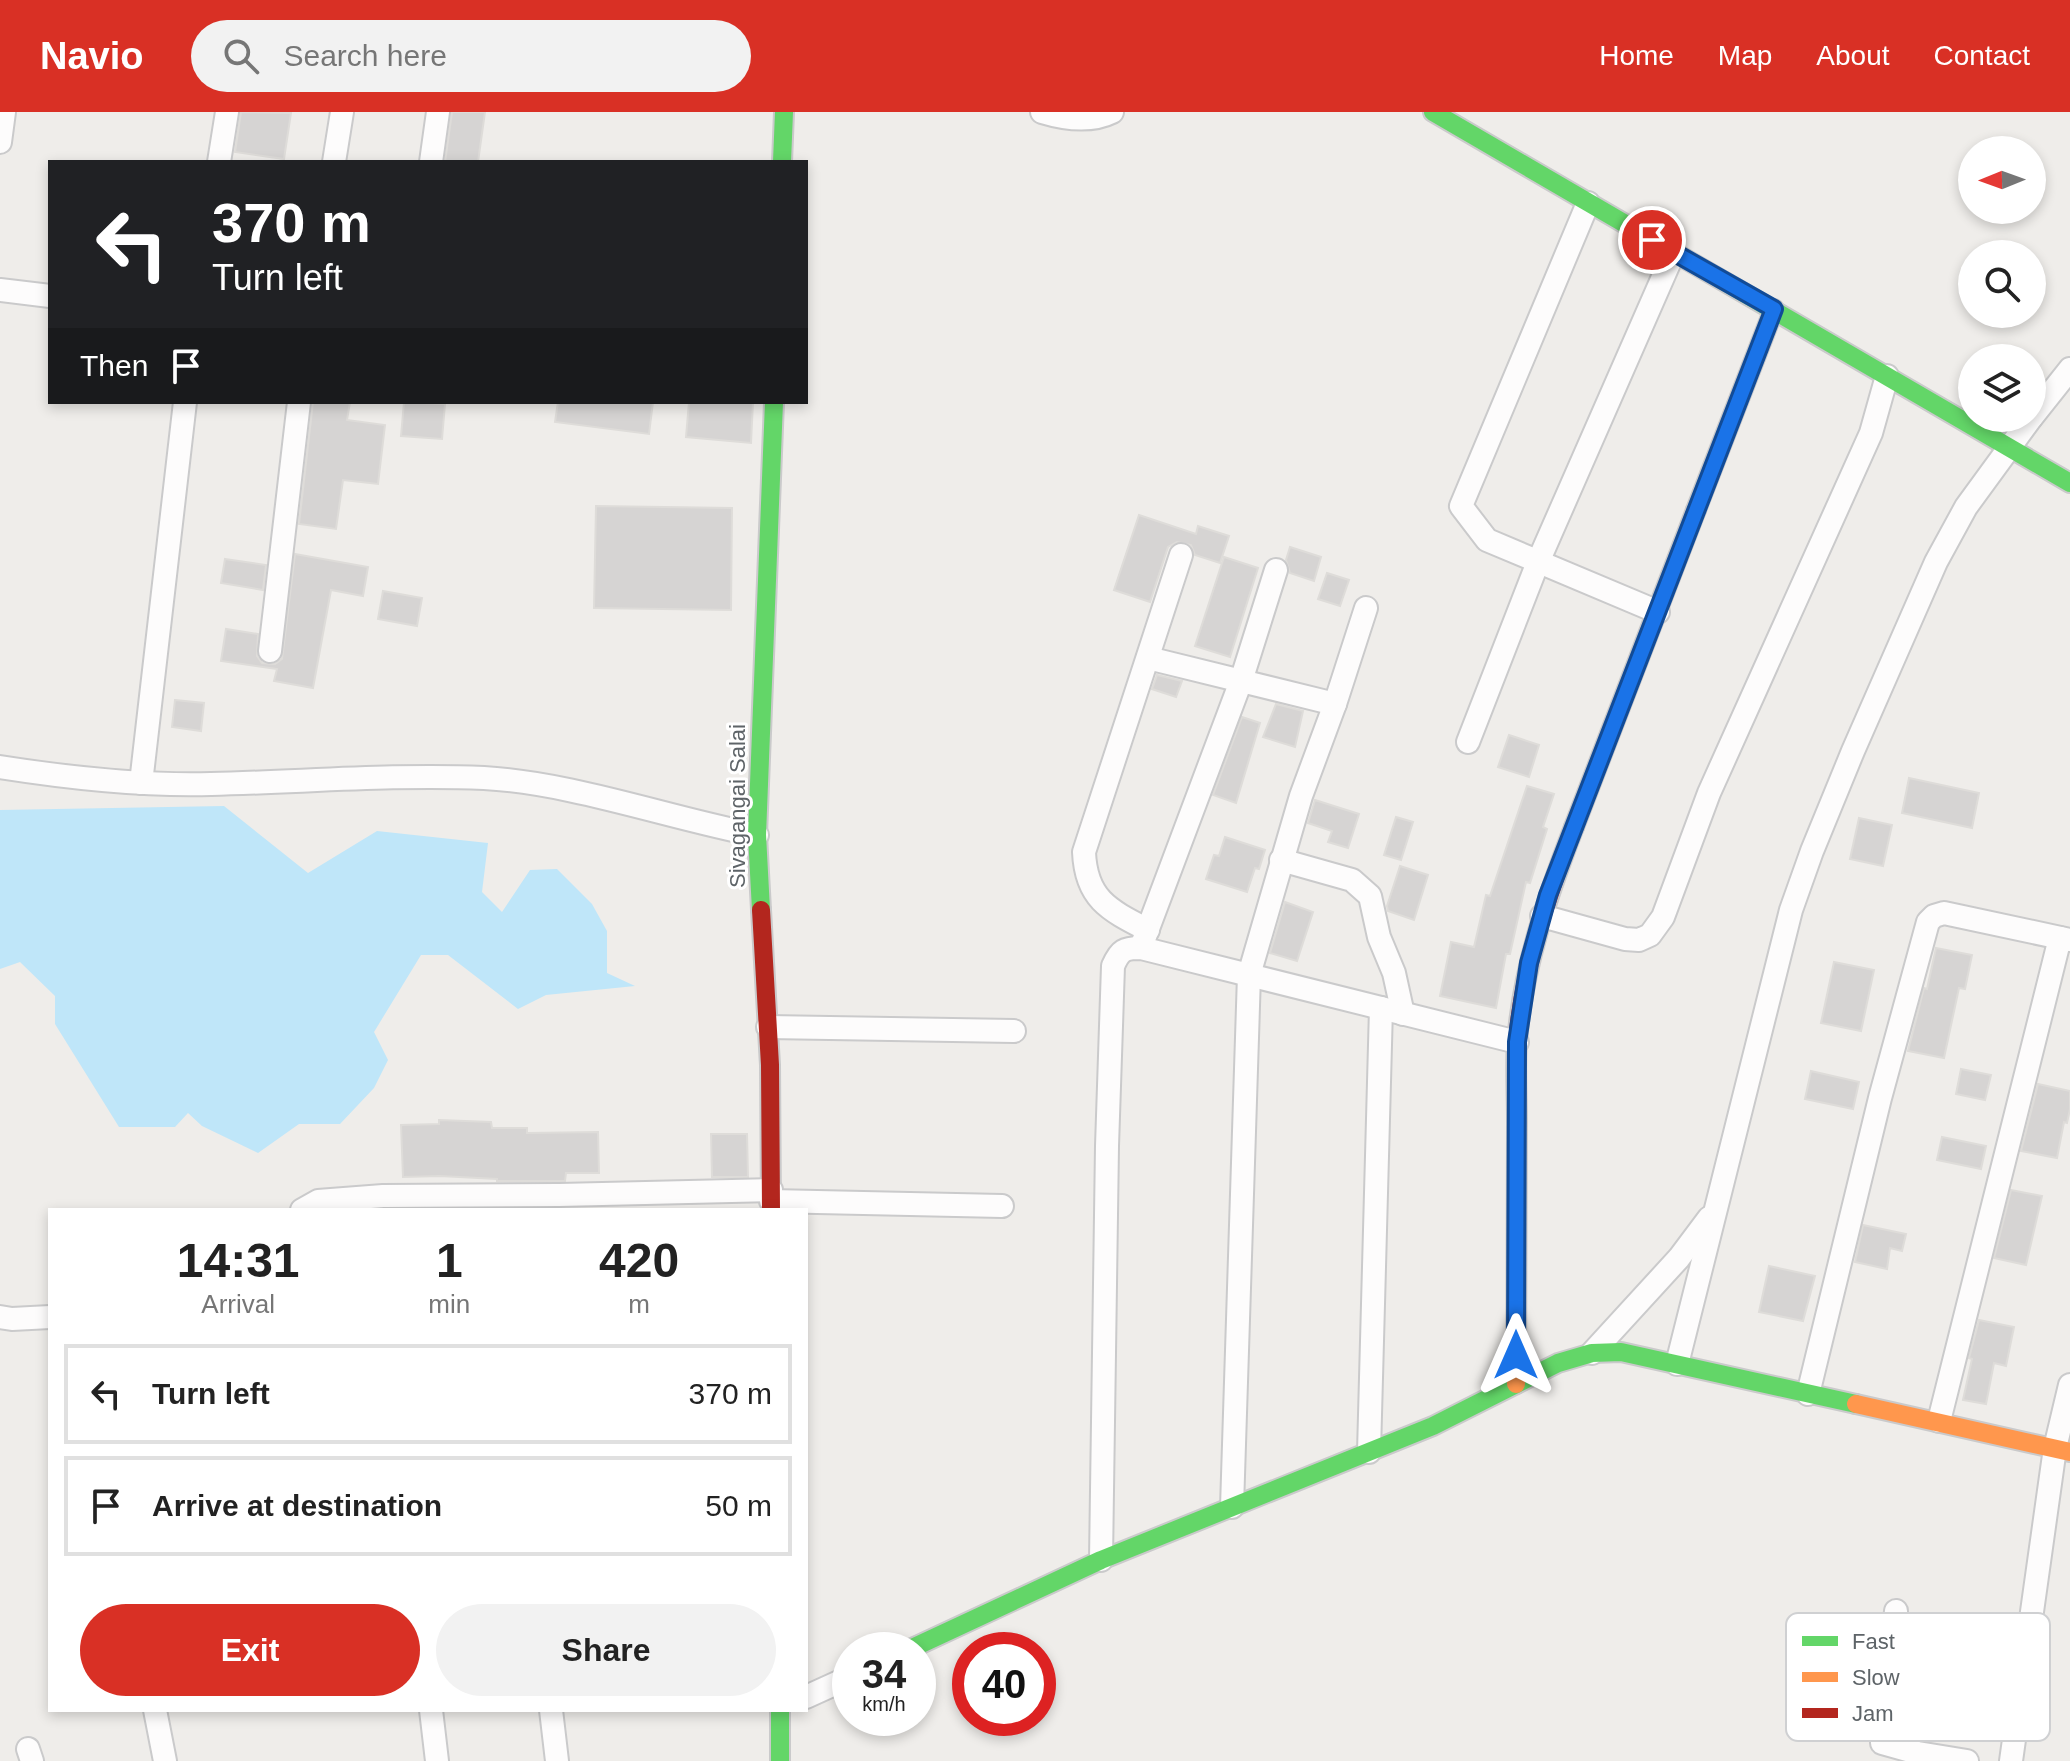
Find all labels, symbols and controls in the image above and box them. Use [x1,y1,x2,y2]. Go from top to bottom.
search box [191,20,751,92]
icon: search [219,34,263,78]
text: Navio [40,35,143,77]
text: Search here [283,39,447,72]
text: Home [1599,40,1674,71]
text: Map [1718,40,1772,71]
text: About [1816,40,1890,71]
text: Contact [1934,40,2030,71]
north arrow [1958,136,2046,224]
map controls [1958,136,2046,432]
text: 370 m [212,191,371,254]
icon: left [80,192,184,296]
pin [1618,206,1686,274]
icon: arrive [1630,218,1674,262]
button: search [1958,240,2046,328]
text: Turn left [212,257,343,298]
icon: arrive [164,344,208,388]
button: layers [1958,344,2046,432]
text: Then [80,349,148,382]
street label: Sivagangai Salai [725,724,750,888]
text: 14:31 [177,1234,300,1287]
text: 1 [436,1234,463,1287]
text: 420 [599,1234,679,1287]
text: Arrival [201,1289,275,1319]
text: min [428,1289,470,1319]
text: m [628,1289,650,1319]
position arrow [1474,1313,1558,1397]
icon: left [84,1372,128,1416]
text: Turn left [152,1377,270,1410]
text: 370 m [689,1377,772,1410]
icon: arrive [84,1484,128,1528]
text: Arrive at destination [152,1489,442,1522]
text: 50 m [705,1489,772,1522]
button: Exit [80,1604,420,1696]
button: Share [436,1604,776,1696]
legend [1786,1613,2050,1741]
text: Fast [1852,1629,1895,1654]
speed limit sign: 40 [952,1632,1056,1736]
text: 34 [862,1652,906,1696]
text: Slow [1852,1665,1900,1690]
text: km/h [862,1693,906,1715]
text: Jam [1852,1701,1894,1726]

